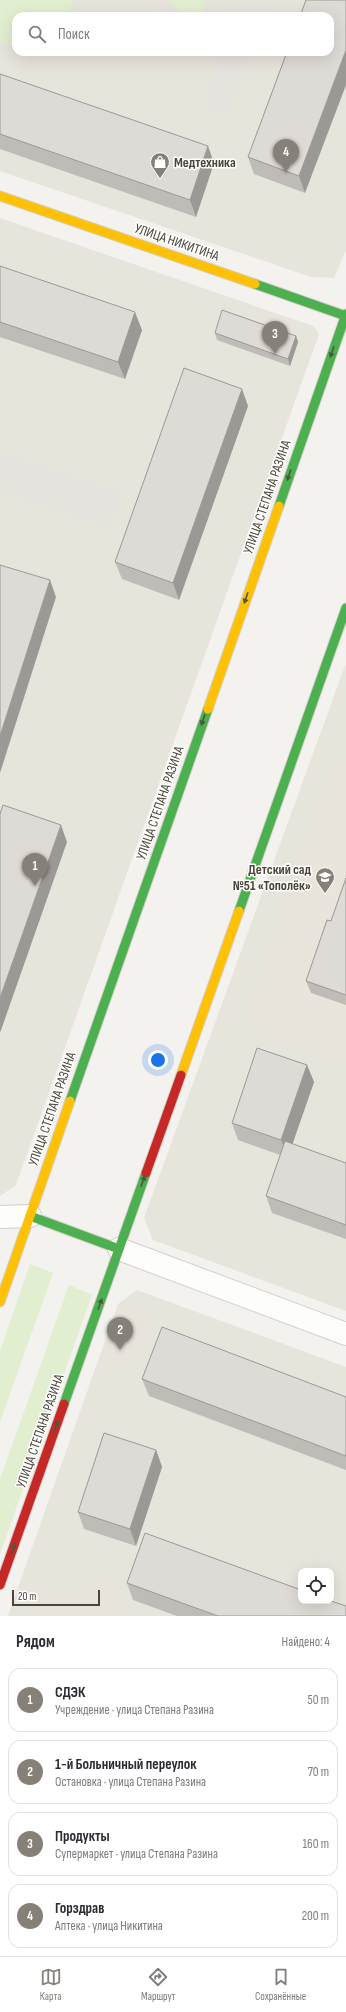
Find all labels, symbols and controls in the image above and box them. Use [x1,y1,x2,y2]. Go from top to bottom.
search box [12,12,334,56]
icon: search [26,23,48,45]
text: Поиск [58,25,90,44]
pin: 4 [273,139,299,172]
shop icon: Медтехника [149,151,171,179]
place label: Медтехника [174,154,236,171]
street label: УЛИЦА НИКИТИНА [132,220,222,265]
pin: 3 [262,321,288,354]
one-way arrow [329,347,335,359]
street label: УЛИЦА СТЕПАНА РАЗИНА [240,437,295,556]
one-way arrow [286,469,292,481]
one-way arrow [243,592,249,604]
one-way arrow [200,715,206,727]
street label: УЛИЦА СТЕПАНА РАЗИНА [133,743,188,862]
pin: 1 [22,853,48,886]
place label: Детский сад №51 «Тополёк» [233,861,311,894]
school or university icon: Детский сад №51 «Тополёк» [314,866,336,894]
street label: УЛИЦА СТЕПАНА РАЗИНА [25,1049,80,1168]
your location [148,1050,168,1070]
one-way arrow [140,1175,146,1187]
one-way arrow [97,1297,103,1309]
pin: 2 [107,1317,133,1350]
street label: УЛИЦА СТЕПАНА РАЗИНА [13,1371,68,1490]
one-way arrow [54,1420,60,1432]
one-way arrow [10,1542,16,1554]
map controls [298,1568,334,1604]
button: locate [298,1568,334,1604]
scale bar [12,1588,100,1607]
text: 20 m [18,1590,36,1603]
text: Рядом [16,1632,55,1652]
text: Найдено: 4 [282,1634,330,1650]
text: СДЭК [55,1683,85,1702]
text: 1 [27,1692,33,1708]
text: 50 m [308,1692,329,1708]
text: Учреждение · улица Степана Разина [55,1702,214,1718]
text: 1-й Больничный переулок [55,1755,197,1774]
text: 2 [27,1764,33,1780]
text: 70 m [308,1764,329,1780]
text: Остановка · улица Степана Разина [55,1774,206,1790]
text: Продукты [55,1827,110,1846]
text: 3 [27,1836,33,1852]
text: 160 m [303,1836,329,1852]
text: Супермаркет · улица Степана Разина [55,1846,218,1862]
text: Горздрав [55,1899,104,1918]
text: 4 [27,1908,33,1924]
text: 200 m [302,1908,329,1924]
text: Аптека · улица Никитина [55,1918,163,1934]
tab: Карта [40,1966,62,2003]
tab: Маршрут [141,1966,176,2003]
tab: Сохранённые [255,1966,306,2003]

